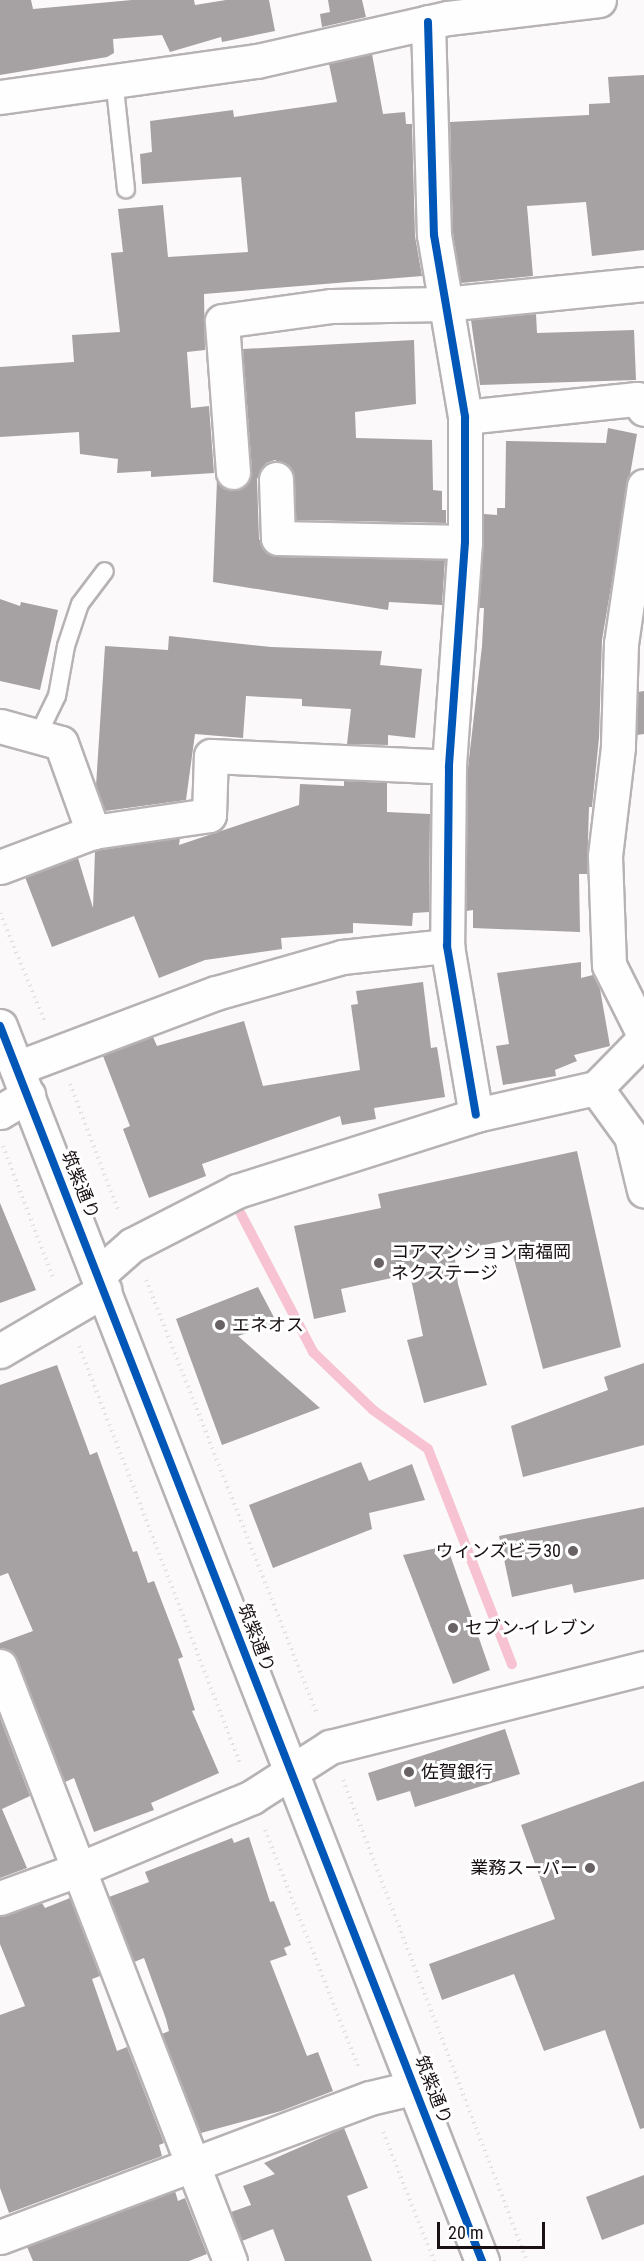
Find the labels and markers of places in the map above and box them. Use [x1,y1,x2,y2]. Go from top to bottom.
place label: コアマンション南福岡 ネクステージ [391,1242,571,1284]
marker: コアマンション南福岡 ネクステージ [372,1256,386,1270]
place label: エネオス [232,1314,304,1336]
marker: エネオス [213,1318,227,1332]
place label: ウィンズビラ30 [435,1540,561,1562]
marker: ウィンズビラ30 [566,1544,580,1558]
place label: セブン-イレブン [465,1617,595,1639]
marker: セブン-イレブン [446,1621,460,1635]
place label: 佐賀銀行 [421,1761,493,1783]
marker: 佐賀銀行 [402,1765,416,1779]
place label: 業務スーパー [470,1857,578,1879]
marker: 業務スーパー [583,1861,597,1875]

